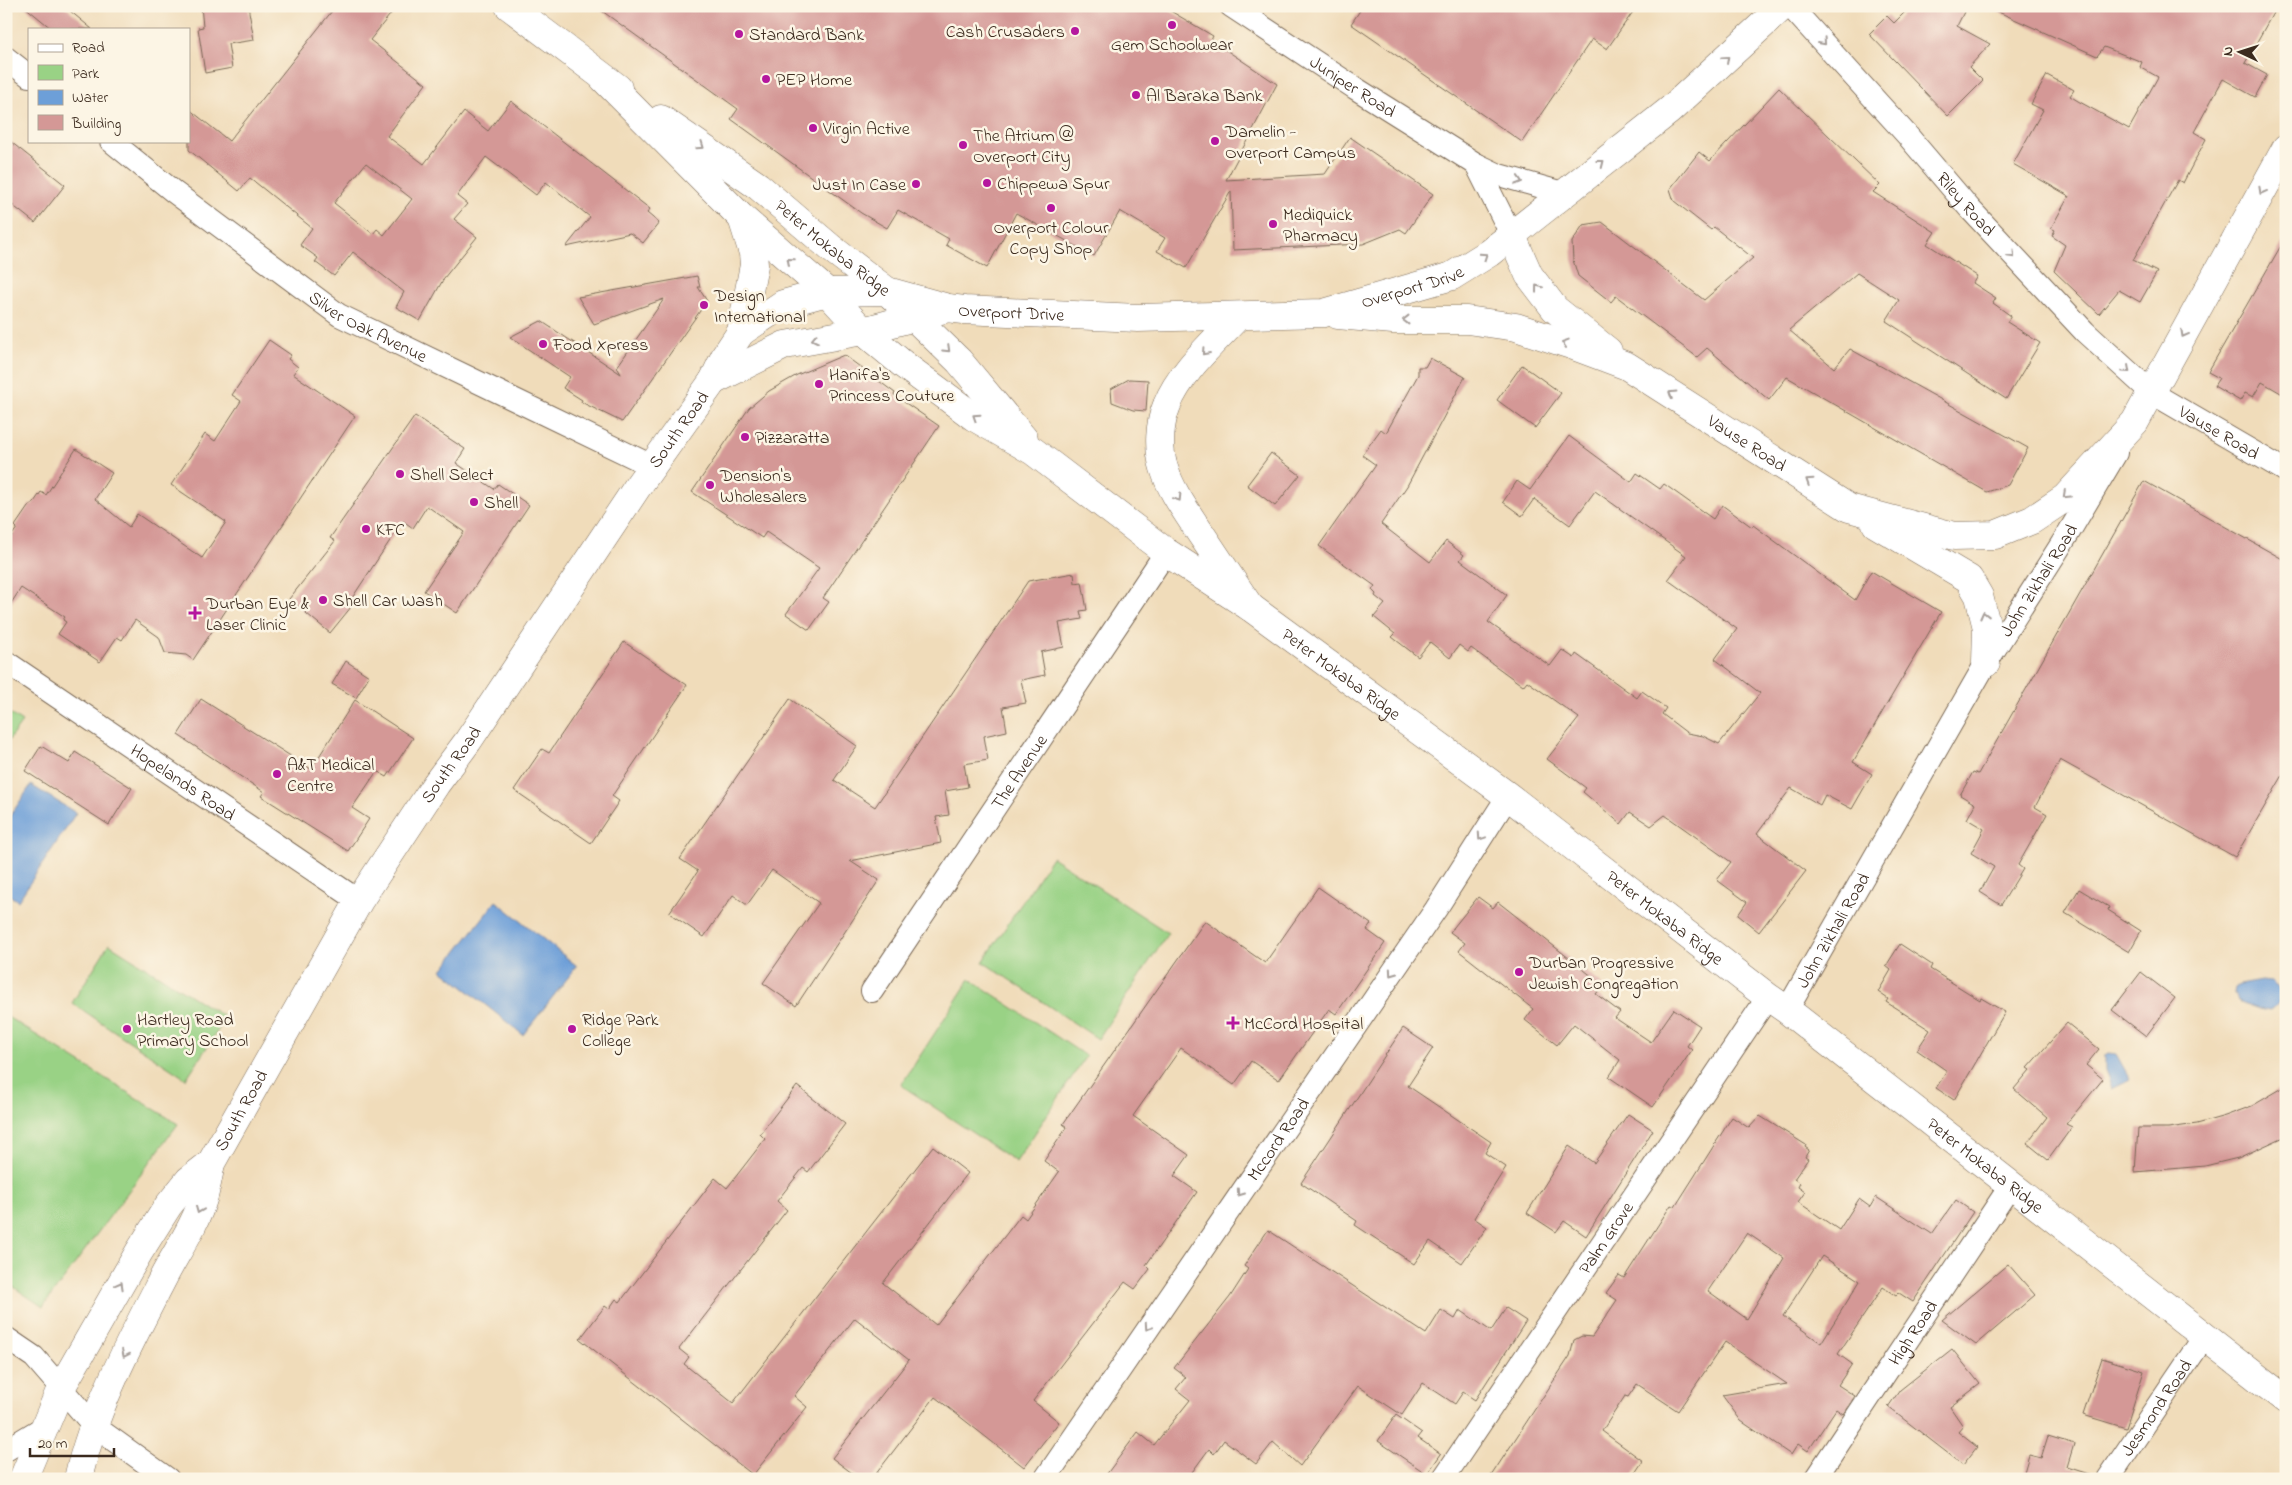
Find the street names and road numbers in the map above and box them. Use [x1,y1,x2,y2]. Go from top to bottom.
street label: Juniper Road [1303,50,1400,125]
street label: Riley Road [1929,167,2000,243]
street label: Peter Mokaba Ridge [768,194,896,305]
street label: Overport Drive [1359,260,1471,317]
street label: Silver Oak Avenue [302,286,432,371]
street label: Overport Drive [958,299,1066,330]
street label: South Road [643,387,717,475]
street label: Vause Road [2172,400,2263,468]
street label: Vause Road [1701,409,1791,480]
street label: John Zikhali Road [1995,520,2086,643]
street label: Peter Mokaba Ridge [1275,623,1406,729]
street label: South Road [416,722,489,809]
street label: The Avenue [986,729,1056,815]
street label: Hopelands Road [124,739,240,829]
street label: Peter Mokaba Ridge [1600,865,1729,973]
street label: John Zikhali Road [1791,869,1878,994]
street label: South Road [209,1066,276,1157]
street label: Mccord Road [1242,1094,1318,1187]
street label: Peter Mokaba Ridge [1920,1113,2049,1221]
street label: Palm Grove [1574,1197,1642,1280]
street label: High Road [1883,1296,1945,1371]
street label: Jesmond Road [2116,1355,2200,1463]

